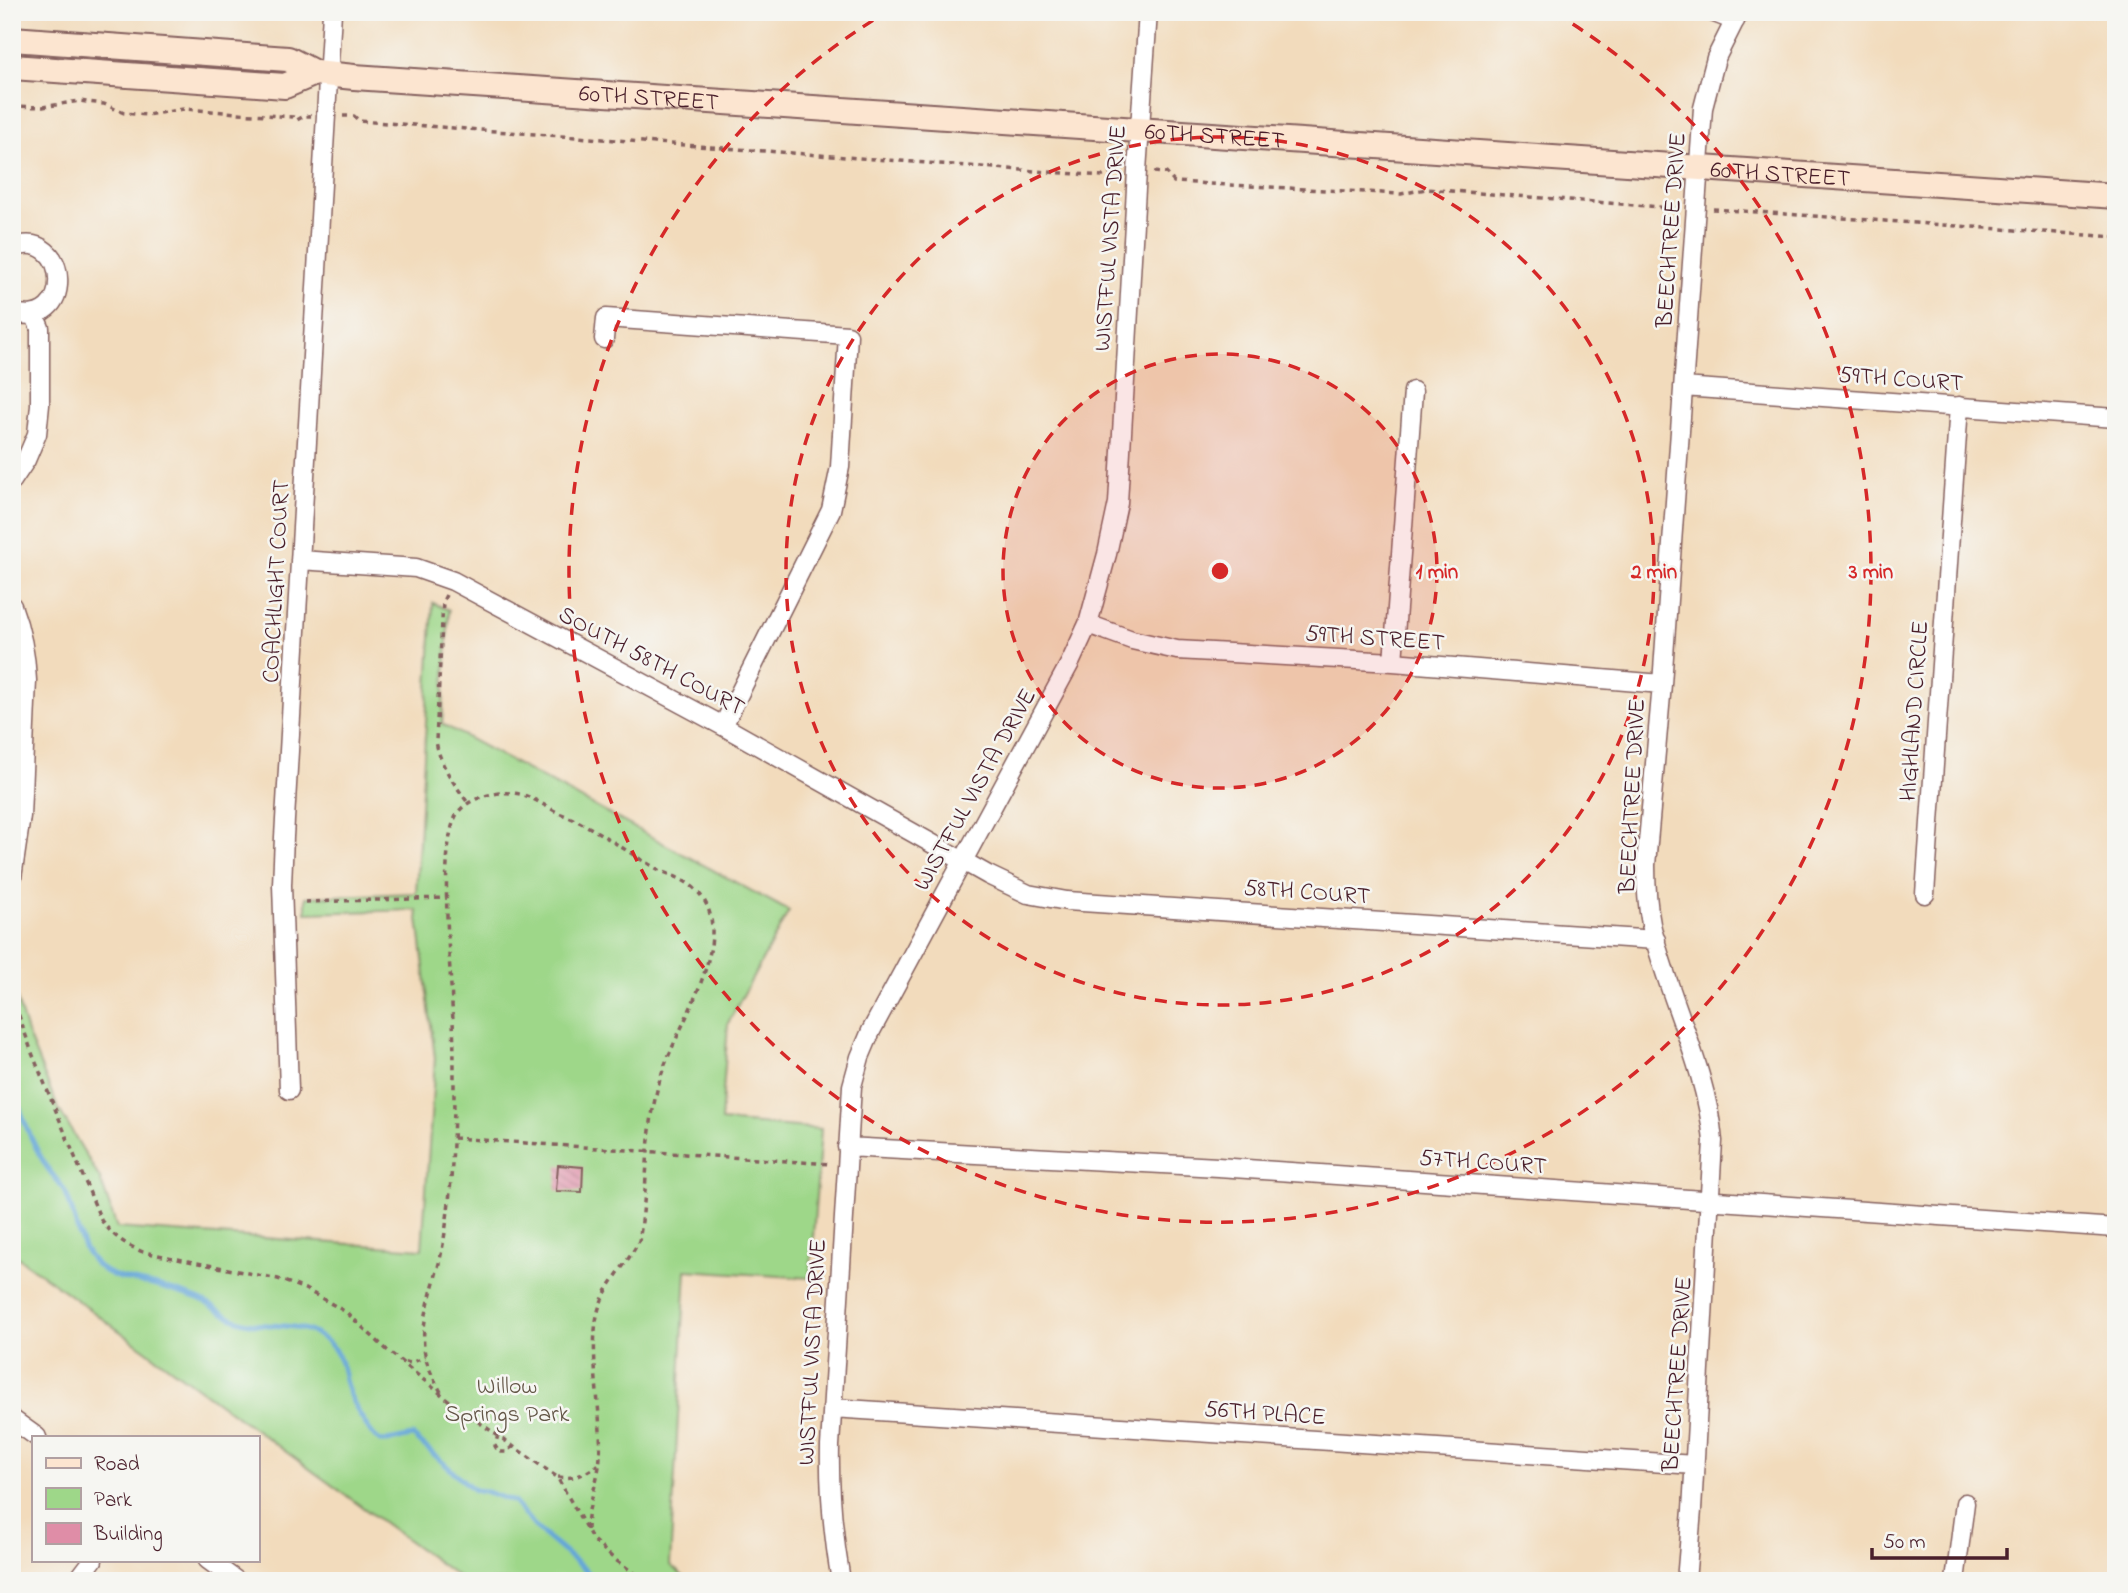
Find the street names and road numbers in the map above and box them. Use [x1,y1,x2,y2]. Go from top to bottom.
street label: 60TH STREET [578,77,720,122]
street label: 60TH STREET [1144,115,1286,160]
street label: WISTFUL VISTA DRIVE [1086,124,1137,353]
street label: BEECHTREE DRIVE [1648,131,1697,330]
street label: 60TH STREET [1709,154,1851,198]
street label: 59TH COURT [1837,359,1965,402]
street label: COACHLIGHT COURT [255,478,300,684]
street label: SOUTH 58TH COURT [551,598,751,726]
street label: 59TH STREET [1304,617,1446,662]
street label: HIGHLAND CIRCLE [1892,620,1939,803]
street label: WISTFUL VISTA DRIVE [906,683,1046,898]
street label: BEECHTREE DRIVE [1611,698,1656,896]
street label: 58TH COURT [1242,872,1372,915]
street label: 57TH COURT [1418,1142,1548,1185]
street label: WISTFUL VISTA DRIVE [790,1238,837,1466]
street label: BEECHTREE DRIVE [1654,1275,1703,1474]
street label: 56TH PLACE [1203,1393,1327,1436]

